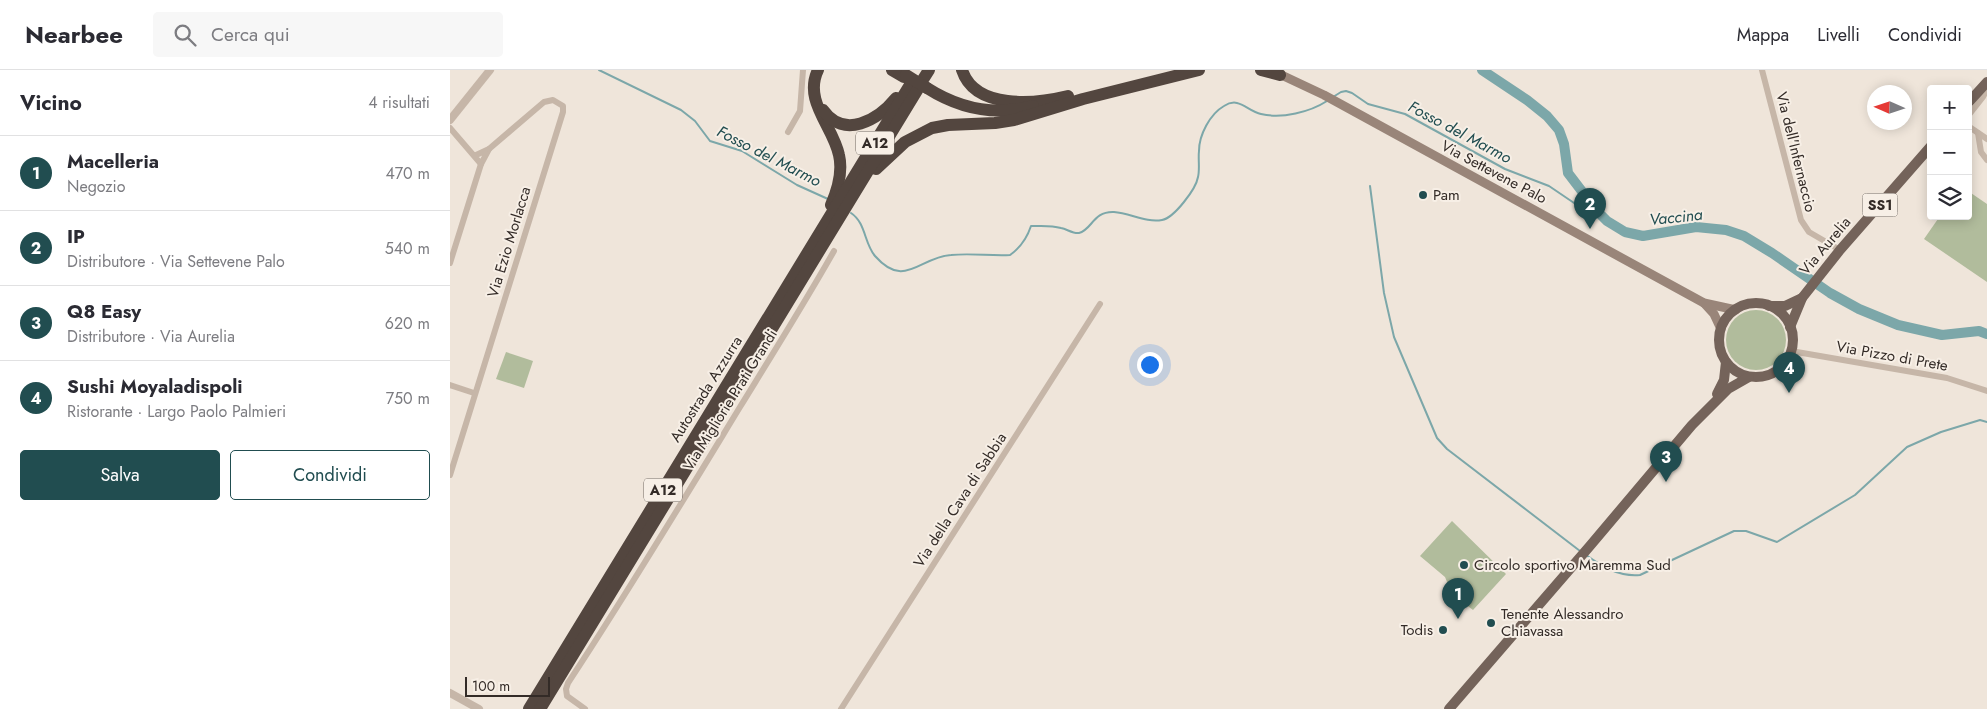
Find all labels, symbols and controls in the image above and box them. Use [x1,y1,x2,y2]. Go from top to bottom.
search box [153,12,503,57]
text: Nearbee [25,17,123,52]
icon: search [171,21,199,49]
text: Cerca qui [211,21,290,48]
text: Mappa [1737,22,1789,48]
text: Livelli [1817,22,1860,48]
text: Condividi [1888,22,1962,48]
north arrow [1867,85,1912,130]
map controls [1927,85,1972,220]
button: + [1927,85,1972,130]
text: Vicino [20,88,82,118]
street label: Via dell'Infernaccio [1770,90,1822,214]
text: 4 risultati [368,91,430,114]
water label: Fosso del Marmo [1404,95,1516,169]
water label: Fosso del Marmo [713,120,826,192]
button: − [1927,130,1972,175]
road number: A12 [856,132,894,154]
street label: Via Settevene Palo [1437,135,1551,209]
text: Macelleria [67,148,159,175]
text: 1 [32,162,40,185]
text: 470 m [385,162,430,185]
text: Negozio [67,175,126,198]
button: layers [1927,175,1972,220]
street label: Via Ezio Morlacca [482,184,536,300]
place label: Pam [1433,184,1460,206]
pin: 2 [1574,188,1606,229]
marker: Pam [1417,189,1429,201]
road number: SS1 [1862,194,1898,216]
water label: Vaccina [1648,203,1704,231]
street label: Via Aurelia [1794,212,1856,280]
text: IP [67,223,85,250]
text: 2 [31,237,41,260]
text: 540 m [385,237,430,260]
text: Distributore · Via Settevene Palo [67,250,285,273]
text: Q8 Easy [67,298,141,325]
text: 3 [31,312,41,335]
text: 620 m [385,312,430,335]
text: Distributore · Via Aurelia [67,325,235,348]
street label: Via Migliorie Prati Grandi [677,325,783,475]
street label: Autostrada Azzurra [664,332,748,446]
street label: Via Pizzo di Prete [1834,335,1950,377]
your location [1137,352,1163,378]
pin: 4 [1773,352,1805,393]
text: Sushi Moyaladispoli [67,373,243,400]
text: 4 [30,387,42,410]
text: 750 m [386,387,430,410]
text: Ristorante · Largo Paolo Palmieri [67,400,286,423]
street label: Via della Cava di Sabbia [908,428,1012,572]
pin: 3 [1650,441,1682,482]
button: Salva [20,450,220,500]
button: Condividi [230,450,430,500]
road number: A12 [644,478,682,502]
place label: Circolo sportivo Maremma Sud [1474,554,1671,576]
marker: Circolo sportivo Maremma Sud [1458,559,1470,571]
pin: 1 [1442,578,1474,619]
place label: Tenente Alessandro Chiavassa [1501,603,1623,642]
marker: Tenente Alessandro Chiavassa [1485,617,1497,629]
place label: Todis [1401,619,1433,641]
marker: Todis [1437,624,1449,636]
scale bar [465,674,550,697]
text: 100 m [472,676,510,696]

